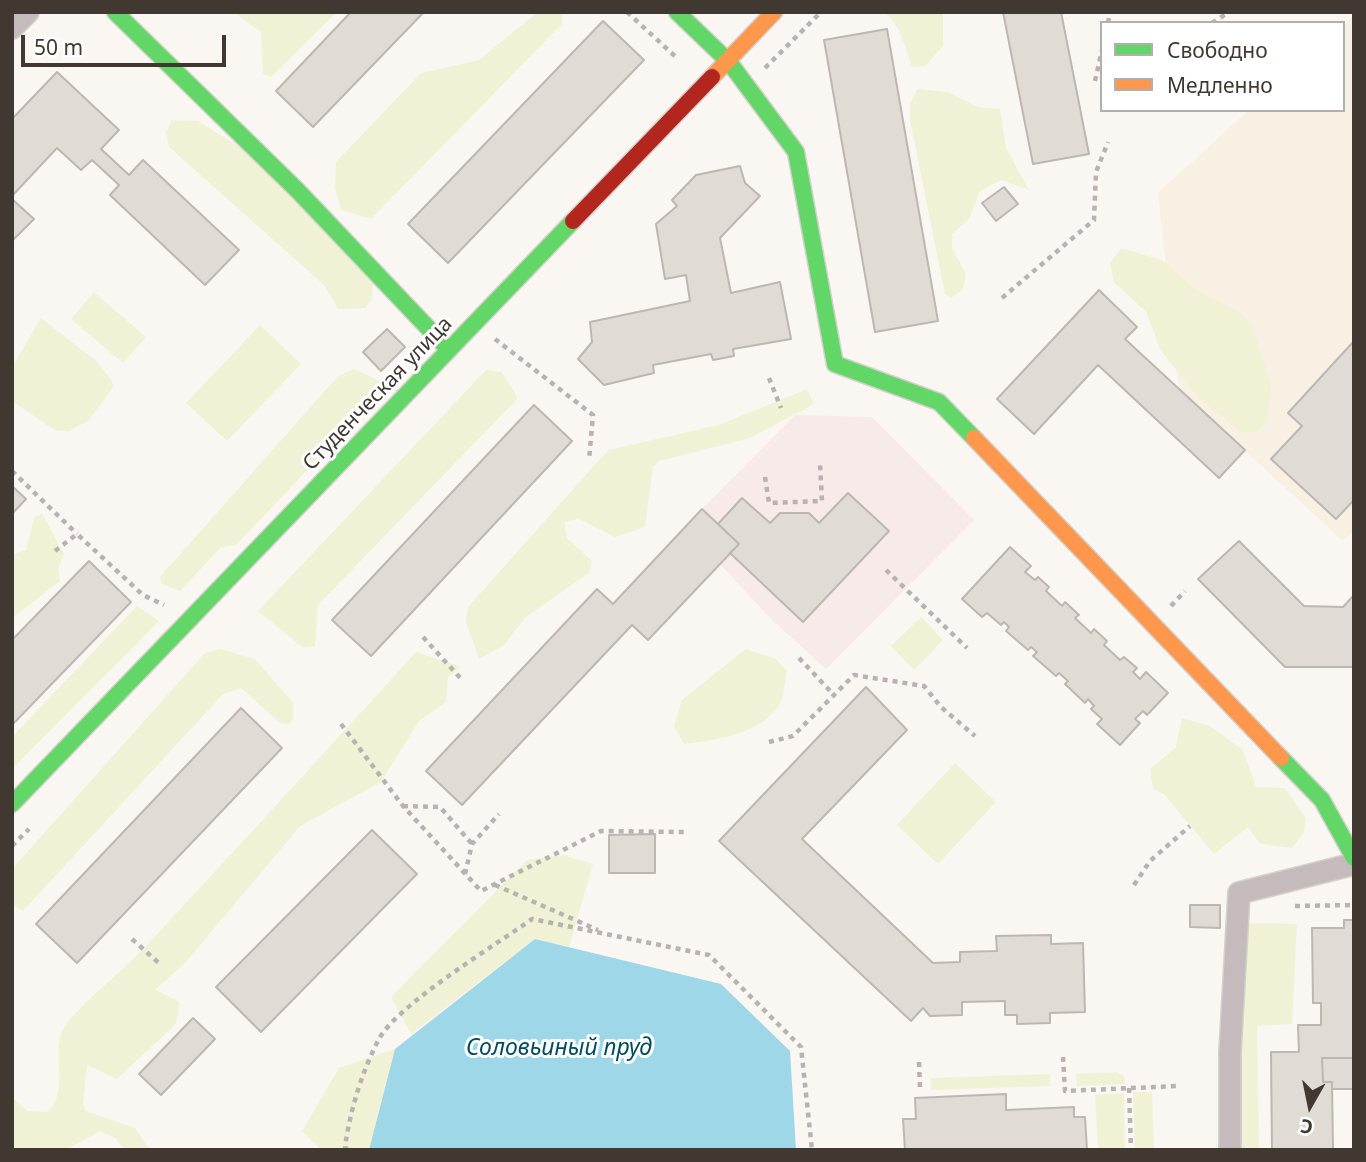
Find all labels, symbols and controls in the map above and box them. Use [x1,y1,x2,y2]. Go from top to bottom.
scale bar [24,21,229,65]
legend [1100,21,1345,112]
text: 50 m [34,33,83,61]
text: Свободно [1167,36,1268,64]
text: Медленно [1167,71,1273,99]
street label: Студенческая улица [298,312,458,476]
water label: Соловьиный пруд [466,1034,652,1062]
north arrow [1275,1071,1345,1141]
text: С [1299,1113,1315,1141]

